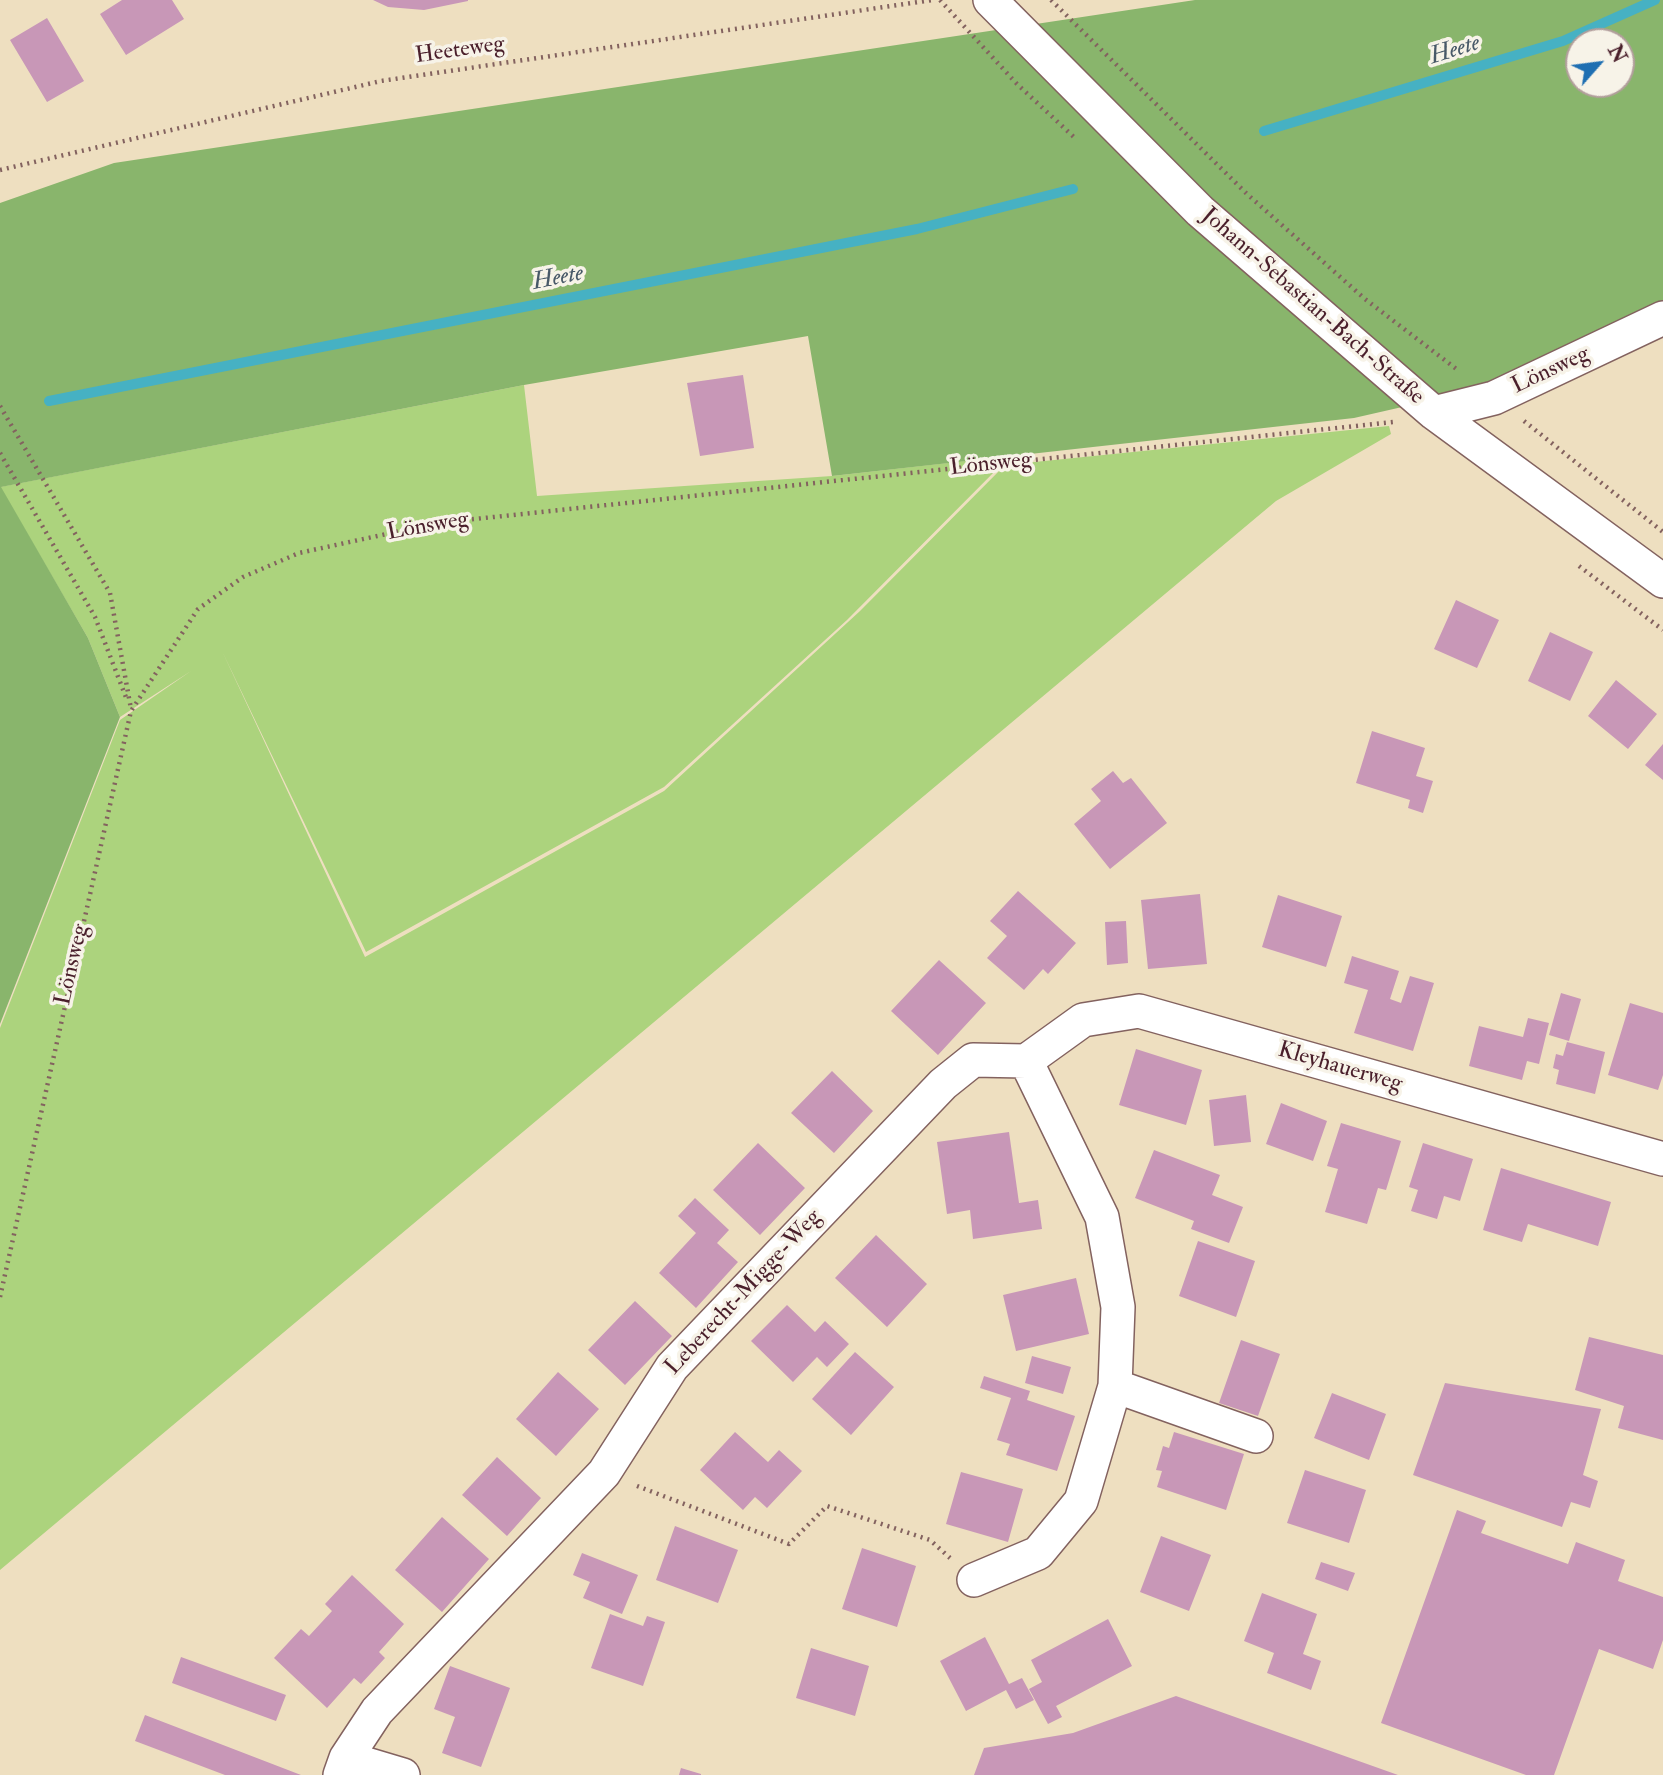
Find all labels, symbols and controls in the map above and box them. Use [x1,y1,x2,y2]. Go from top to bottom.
north arrow [1565,28,1635,98]
water label: Heete [1426,30,1484,72]
street label: Heeteweg [414,31,506,71]
text: N [1602,41,1631,67]
street label: Johann-Sebastian-Bach-Straße [1195,203,1429,411]
water label: Heete [530,260,586,298]
street label: Lönsweg [1508,341,1594,401]
street label: Lönsweg [949,447,1033,483]
street label: Lönsweg [385,506,471,548]
street label: Lönsweg [50,922,96,1008]
street label: Kleyhauerweg [1275,1037,1405,1099]
street label: Leberecht-Migge-Weg [660,1204,828,1382]

